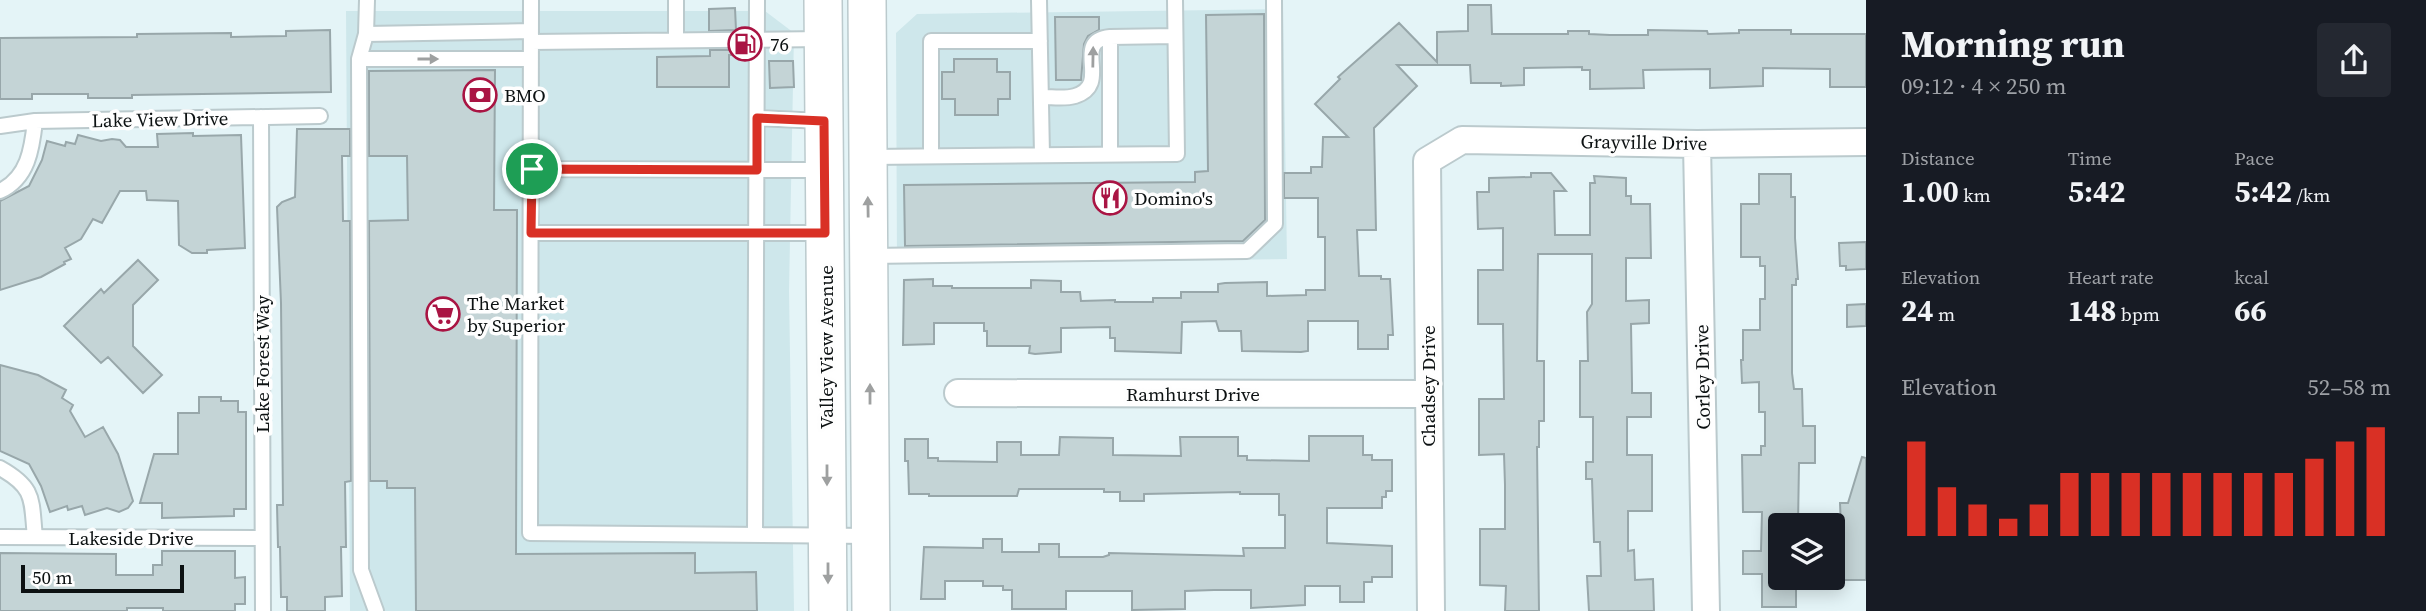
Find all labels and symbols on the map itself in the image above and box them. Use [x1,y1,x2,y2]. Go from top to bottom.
fuel station icon: 76 [726,25,764,63]
place label: 76 [770,31,789,57]
one-way arrow [1087,46,1098,68]
one-way arrow [417,53,439,65]
bank icon: BMO [461,76,499,114]
place label: BMO [504,82,546,108]
street label: Lake View Drive [91,105,229,133]
street label: Grayville Drive [1580,128,1708,156]
pin [502,139,562,199]
restaurant icon: Domino's [1091,179,1129,217]
place label: Domino's [1134,185,1213,211]
one-way arrow [863,196,874,218]
street label: Valley View Avenue [813,265,839,429]
place label: The Market by Superior [467,290,565,338]
street label: Lake Forest Way [249,295,275,433]
supermarket icon: The Market by Superior [424,295,462,333]
street label: Corley Drive [1688,324,1716,430]
street label: Chadsey Drive [1415,325,1441,447]
street label: Ramhurst Drive [1126,381,1260,407]
one-way arrow [864,383,876,405]
one-way arrow [821,464,833,486]
street label: Lakeside Drive [68,525,194,551]
scale bar [21,562,184,594]
one-way arrow [822,563,834,585]

